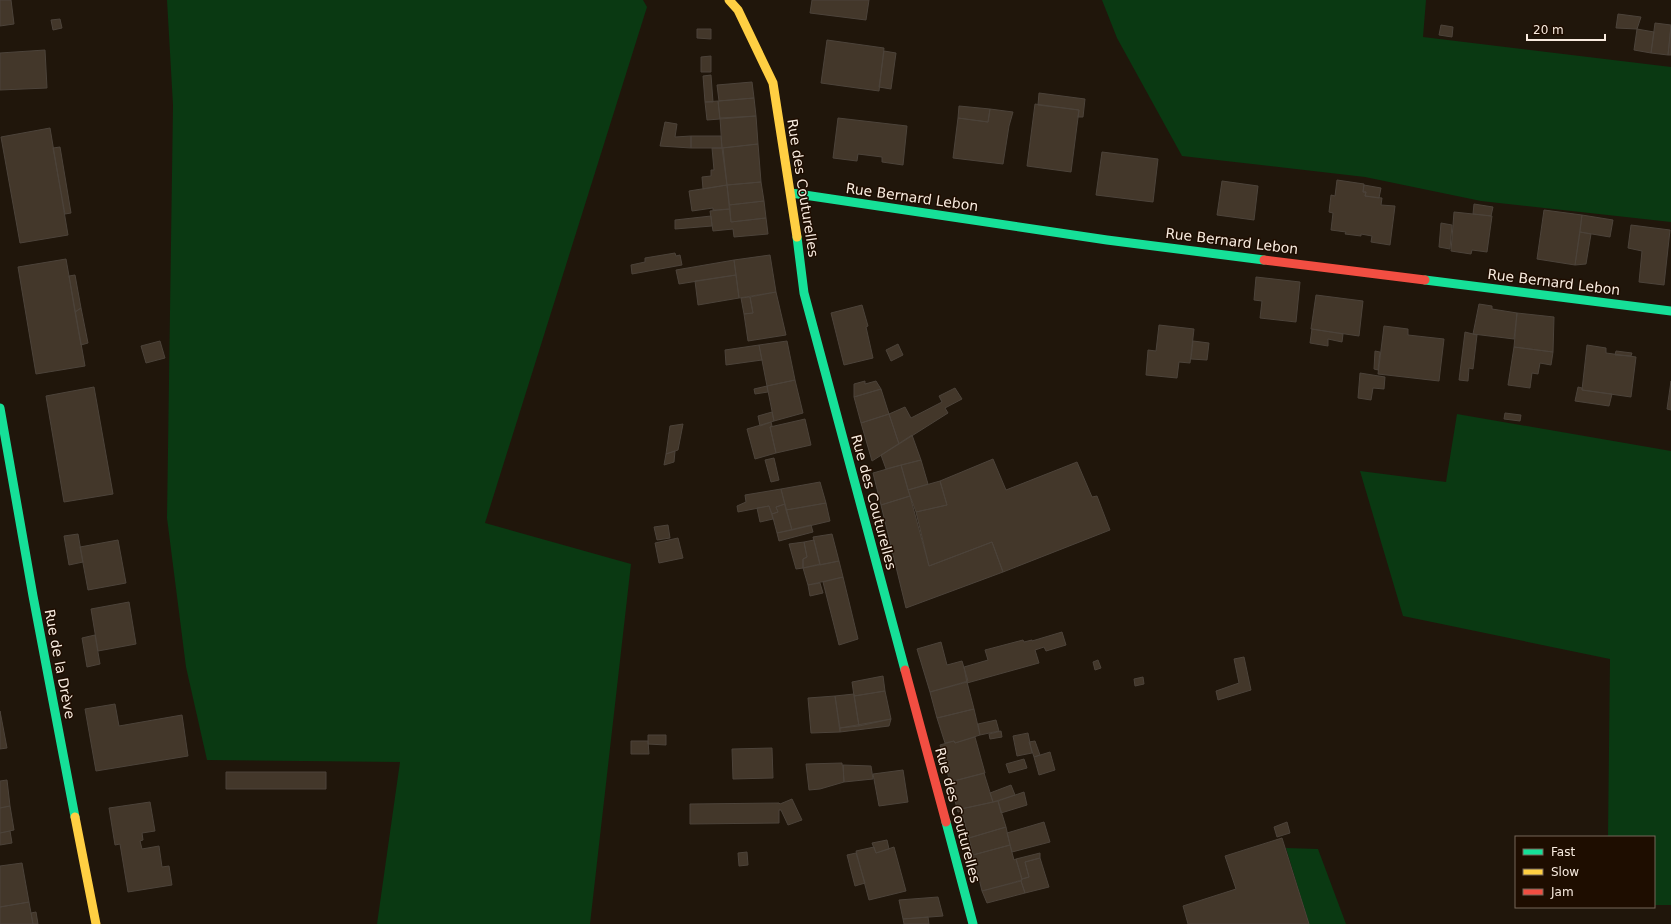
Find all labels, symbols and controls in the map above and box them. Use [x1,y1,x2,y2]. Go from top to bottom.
scale bar [1527,16,1605,42]
text: 20 m [1533,23,1564,37]
street label: Rue des Couturelles [784,118,822,258]
street label: Rue Bernard Lebon [845,180,979,214]
street label: Rue Bernard Lebon [1165,225,1299,257]
street label: Rue Bernard Lebon [1487,266,1621,298]
street label: Rue des Couturelles [848,433,900,571]
street label: Rue de la Drève [41,608,79,720]
street label: Rue des Couturelles [932,746,984,884]
legend [1515,836,1655,908]
text: Fast [1551,845,1575,859]
text: Slow [1551,865,1579,879]
text: Jam [1550,885,1574,899]

